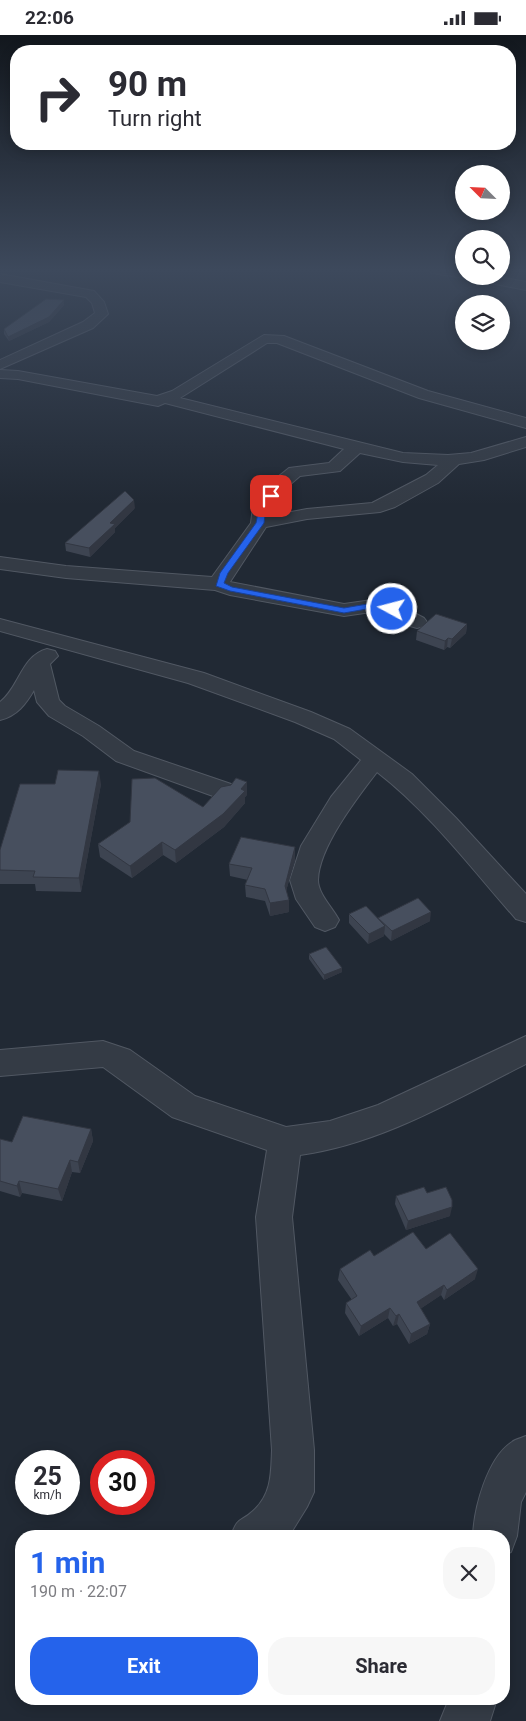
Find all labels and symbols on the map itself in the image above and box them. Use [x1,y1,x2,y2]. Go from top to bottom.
north arrow [455,165,510,220]
pin [250,475,292,517]
position arrow [365,582,417,634]
speed limit sign: 30 [90,1450,155,1515]

